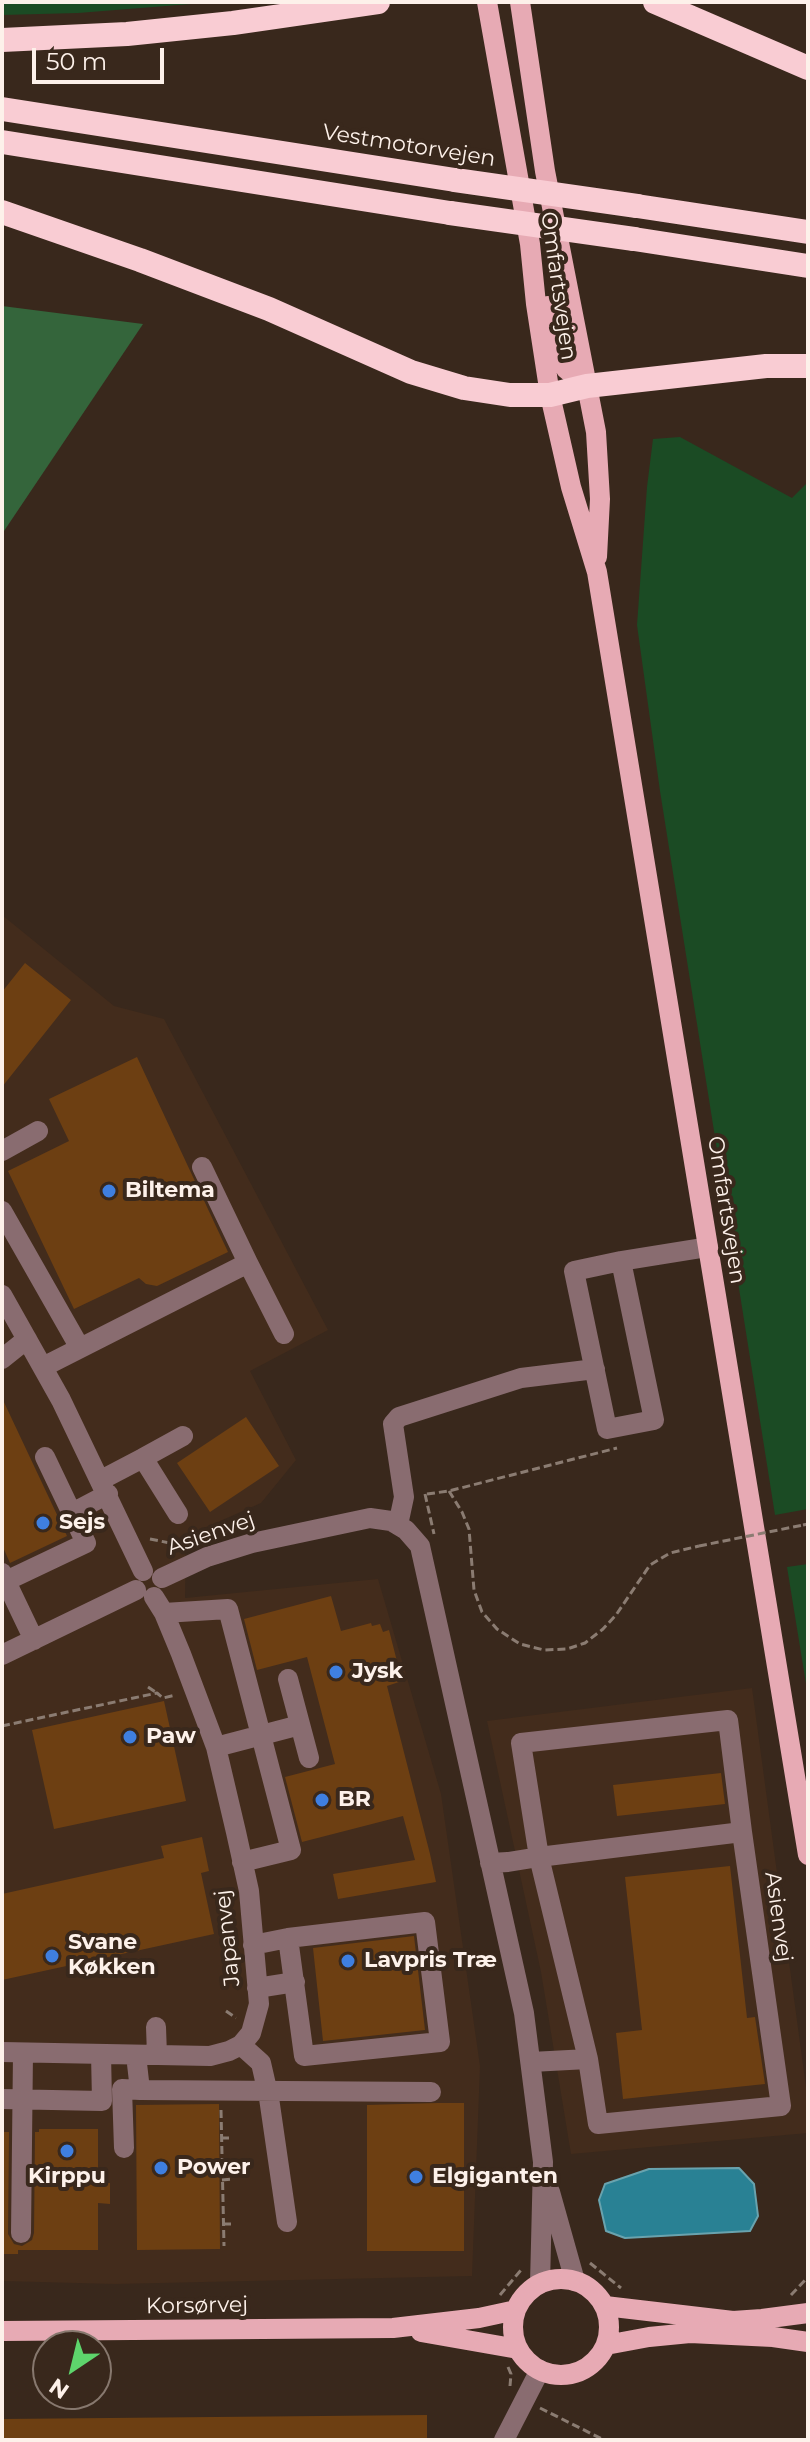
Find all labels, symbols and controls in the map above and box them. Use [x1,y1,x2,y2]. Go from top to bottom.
scale bar [36,32,168,82]
text: 50 m [46,47,107,76]
street label: Vestmotorvejen [321,119,497,173]
street label: Omfartsvejen [535,210,581,362]
street label: Omfartsvejen [701,1134,751,1286]
place label: Biltema [125,1178,215,1204]
marker: Biltema [100,1182,118,1200]
street label: Asienvej [164,1507,258,1561]
place label: Sejs [59,1510,105,1536]
marker: Sejs [34,1514,52,1532]
place label: Jysk [352,1659,403,1685]
marker: Jysk [327,1663,345,1681]
place label: Paw [146,1724,196,1750]
marker: Paw [121,1728,139,1746]
place label: BR [338,1787,371,1813]
marker: BR [313,1791,331,1809]
street label: Asienvej [759,1870,797,1964]
street label: Japanvej [210,1888,246,1988]
place label: Svane Køkken [68,1930,156,1982]
marker: Svane Køkken [43,1947,61,1965]
place label: Lavpris Træ [364,1948,497,1974]
marker: Lavpris Træ [339,1952,357,1970]
marker: Kirppu [58,2142,76,2160]
place label: Power [177,2155,251,2181]
marker: Power [152,2159,170,2177]
place label: Kirppu [28,2164,106,2190]
place label: Elgiganten [432,2164,558,2190]
marker: Elgiganten [407,2168,425,2186]
street label: Korsørvej [146,2292,248,2320]
north arrow [32,2330,112,2410]
text: N [44,2372,74,2405]

